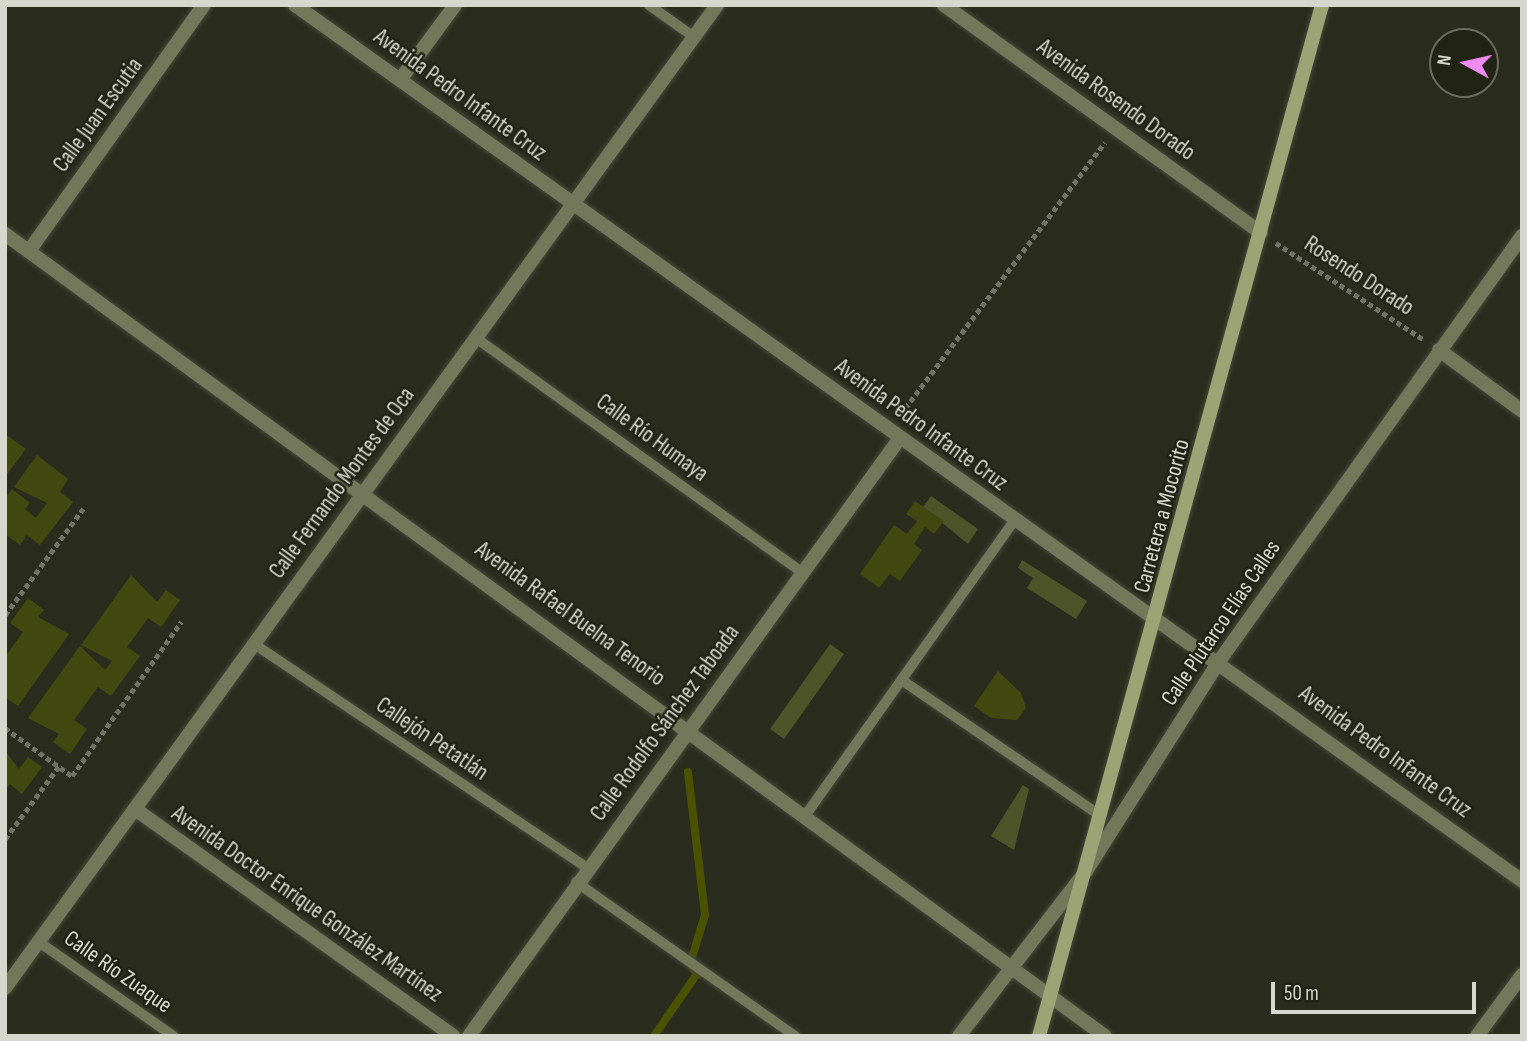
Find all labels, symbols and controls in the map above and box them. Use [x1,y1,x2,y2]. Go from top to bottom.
street label: Avenida Pedro Infante Cruz [368,23,552,167]
north arrow [1429,28,1499,98]
street label: Avenida Rosendo Dorado [1031,33,1201,167]
street label: Calle Juan Escutia [47,52,149,178]
text: N [1433,54,1457,67]
street label: Rosendo Dorado [1299,230,1419,322]
street label: Avenida Pedro Infante Cruz [829,353,1013,497]
street label: Calle Fernando Montes de Oca [263,382,421,584]
street label: Calle Río Humaya [591,388,713,488]
street label: Carretera a Mocorito [1128,436,1196,596]
street label: Calle Plutarco Elías Calles [1155,535,1287,711]
street label: Avenida Rafael Buelna Tenorio [470,536,670,692]
street label: Calle Rodolfo Sánchez Taboada [585,620,745,826]
street label: Avenida Pedro Infante Cruz [1293,680,1477,824]
street label: Callejón Petatlán [371,691,493,787]
street label: Avenida Doctor Enrique González Martínez [166,800,448,1008]
street label: Calle Río Zuaque [59,925,177,1019]
scale bar [1275,968,1480,1012]
text: 50 m [1284,981,1319,1006]

